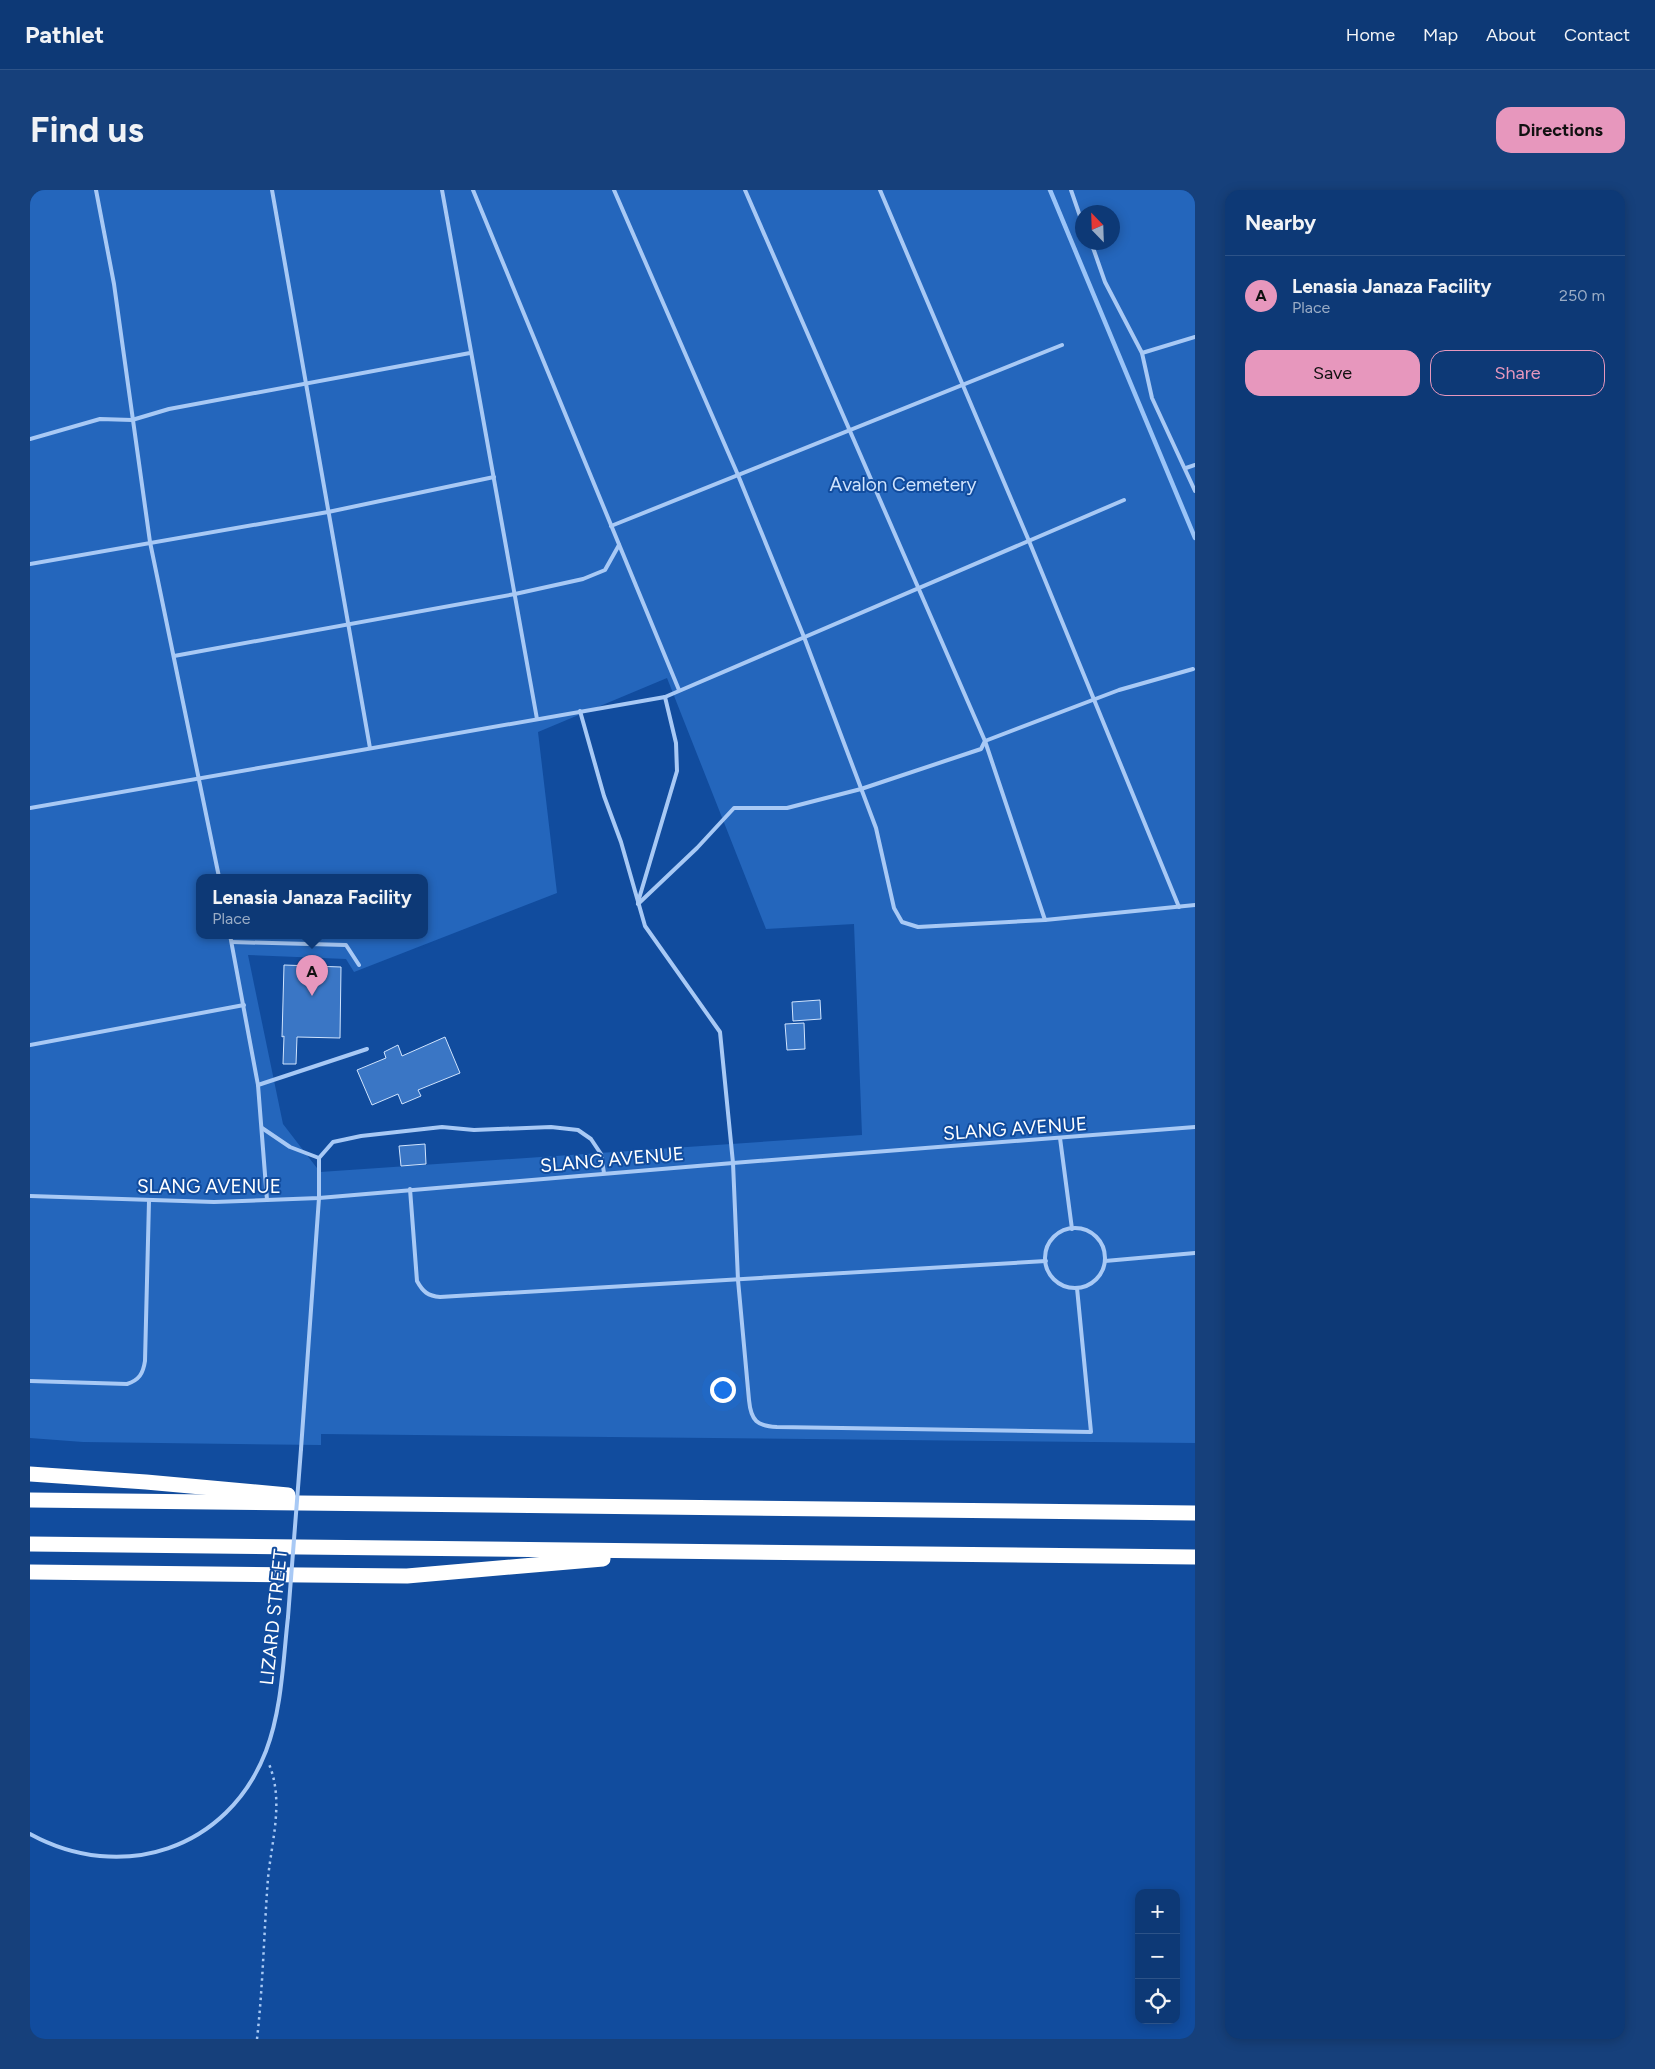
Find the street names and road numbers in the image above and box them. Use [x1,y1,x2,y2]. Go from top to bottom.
street label: SLANG AVENUE [942,1112,1088,1145]
street label: SLANG AVENUE [539,1142,685,1177]
street label: SLANG AVENUE [137,1175,281,1198]
street label: LIZARD STREET [255,1547,292,1686]

